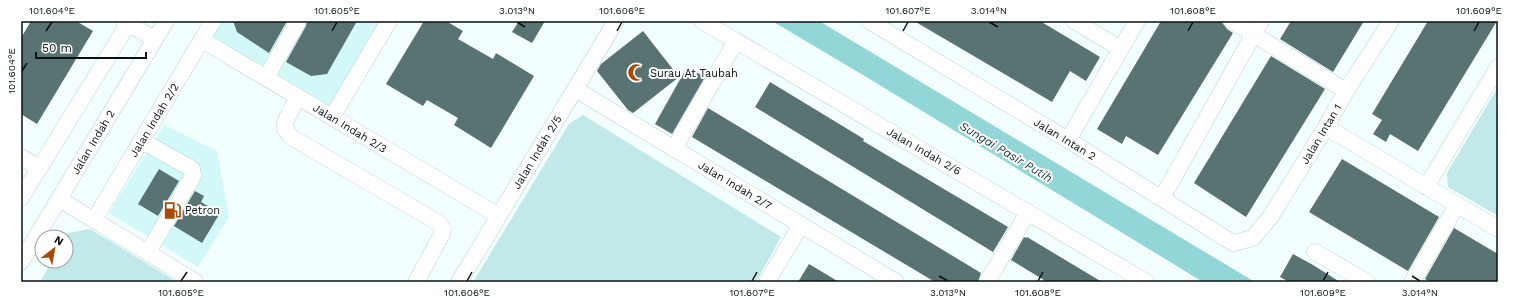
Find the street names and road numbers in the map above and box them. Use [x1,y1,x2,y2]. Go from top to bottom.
street label: Jalan Indah 2/2 [127,81,182,159]
street label: Jalan Indah 2/3 [311,101,389,156]
street label: Jalan Intan 1 [1298,102,1344,167]
street label: Jalan Indah 2 [69,108,118,177]
street label: Jalan Indah 2/5 [510,113,565,191]
street label: Jalan Intan 2 [1031,116,1098,163]
street label: Jalan Indah 2/6 [884,125,964,178]
street label: Jalan Indah 2/7 [696,158,774,213]

